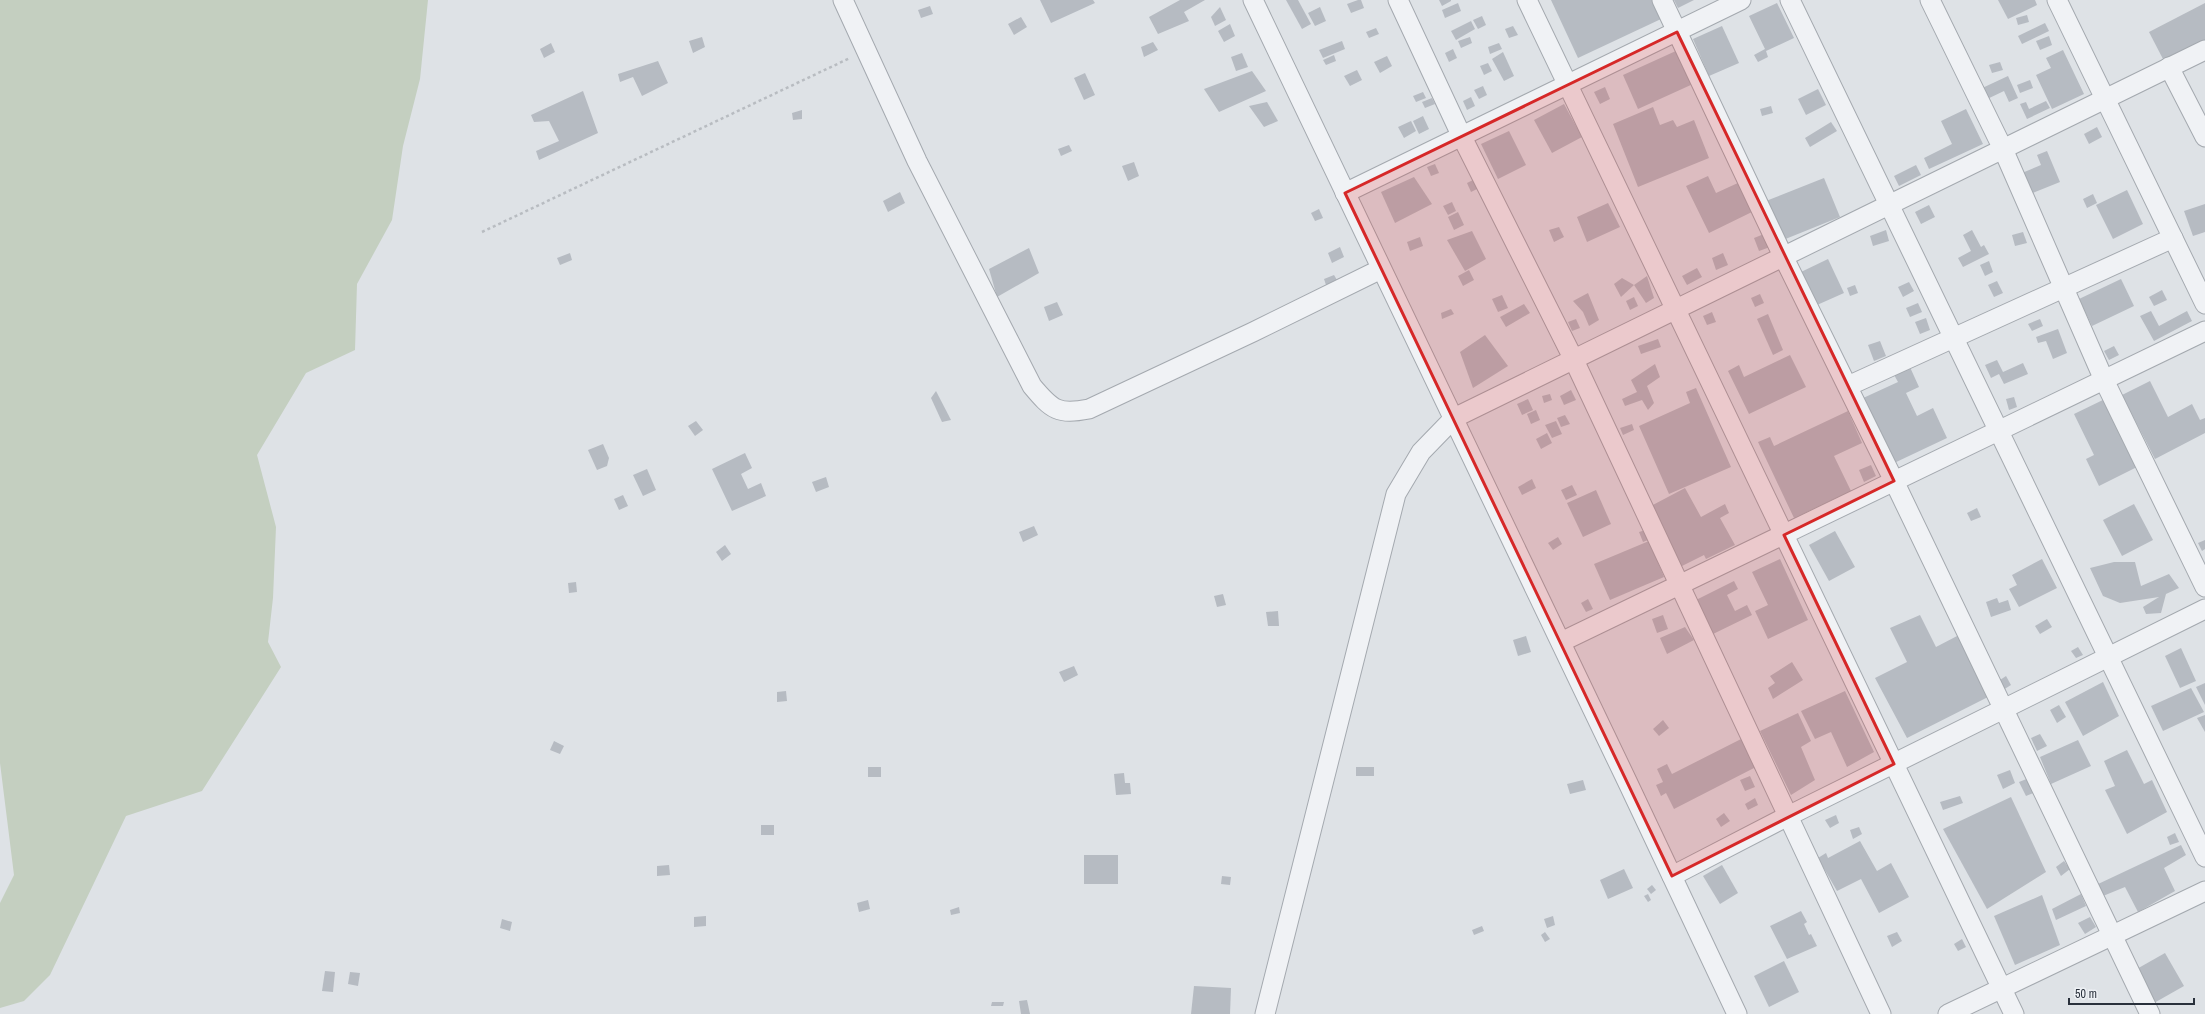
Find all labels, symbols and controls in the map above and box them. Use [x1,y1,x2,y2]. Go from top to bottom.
scale bar [2069,980,2194,1006]
text: 50 m [2075,986,2097,1002]

